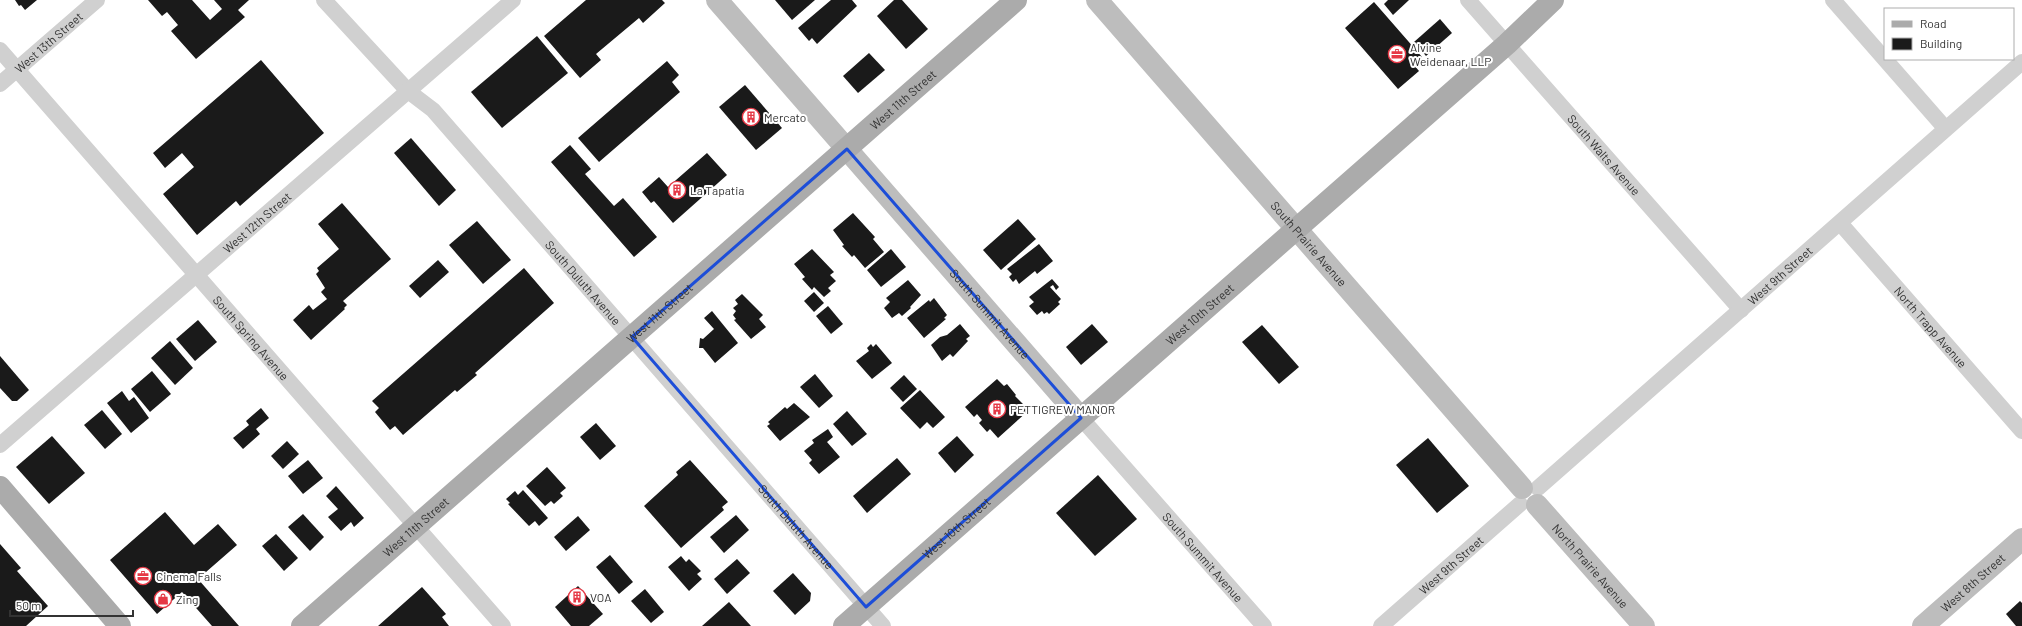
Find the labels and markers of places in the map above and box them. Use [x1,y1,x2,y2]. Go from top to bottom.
place label: Alvine Weidenaar, LLP [1410,40,1491,68]
office icon: Alvine Weidenaar, LLP [1387,44,1407,64]
building icon: Mercato [741,107,761,127]
place label: Mercato [764,110,806,124]
building icon: La Tapatia [667,180,687,200]
place label: La Tapatia [690,183,744,197]
building icon: PETTIGREW MANOR [987,399,1007,419]
place label: PETTIGREW MANOR [1010,402,1115,416]
office icon: Cinema Falls [133,566,153,586]
place label: Cinema Falls [156,569,222,583]
building icon: VOA [567,587,587,607]
shop icon: Zing [153,589,173,609]
place label: VOA [590,590,612,604]
place label: Zing [176,592,199,606]

